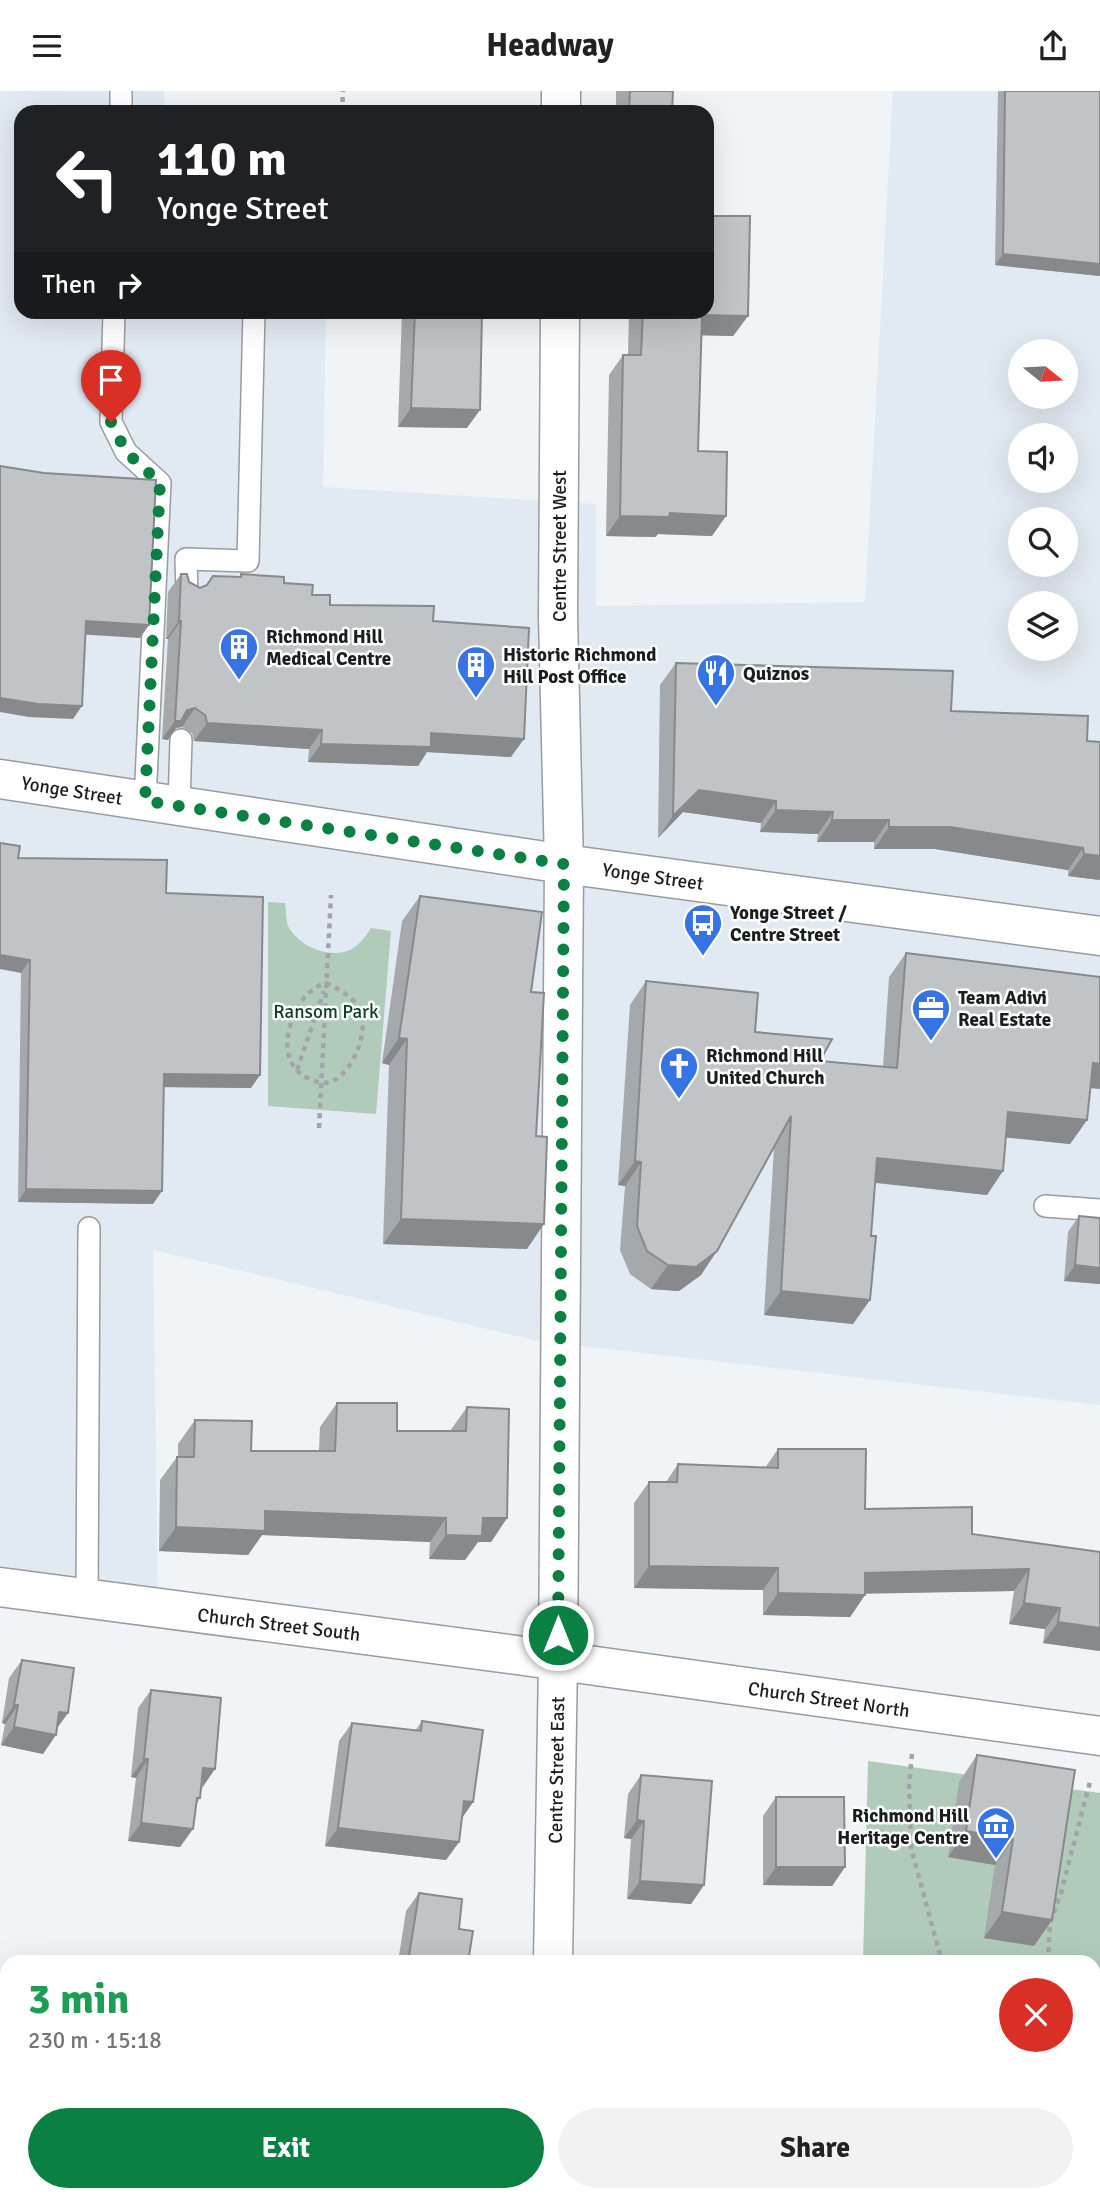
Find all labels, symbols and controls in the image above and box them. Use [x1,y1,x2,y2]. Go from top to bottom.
text: Headway [486,26,614,65]
icon: menu [28,27,66,65]
icon: share [1034,27,1072,65]
text: 110 m [157,129,287,189]
icon: left [42,133,133,224]
text: Yonge Street [157,189,329,228]
icon: right [110,266,148,304]
text: Then [42,269,96,301]
north arrow [1008,339,1078,409]
map controls [1008,339,1078,661]
pin [81,350,141,422]
icon: arrive [92,361,130,399]
button: sound [1008,423,1078,493]
street label: Centre Street West [548,470,572,622]
button: search [1008,507,1078,577]
button: layers [1008,591,1078,661]
place label: Richmond Hill Medical Centre [266,625,391,671]
building icon: Richmond Hill Medical Centre [218,626,260,681]
place label: Historic Richmond Hill Post Office [503,643,656,689]
building icon: Historic Richmond Hill Post Office [455,644,497,699]
restaurant icon: Quiznos [695,652,737,707]
place label: Quiznos [743,662,809,686]
street label: Yonge Street [20,771,124,811]
street label: Yonge Street [601,858,705,896]
place label: Yonge Street / Centre Street [729,901,847,947]
bus stop icon: Yonge Street / Centre Street [682,902,724,957]
place label: Team Adivi Real Estate [958,986,1051,1032]
office icon: Team Adivi Real Estate [910,987,952,1042]
park label: Ransom Park [273,1000,379,1024]
place label: Richmond Hill United Church [706,1044,825,1090]
church icon: Richmond Hill United Church [658,1045,700,1100]
position arrow [521,1598,595,1672]
street label: Church Street South [196,1603,362,1647]
street label: Church Street North [746,1677,911,1723]
street label: Centre Street East [544,1696,570,1844]
place label: Richmond Hill Heritage Centre [837,1804,969,1850]
museum icon: Richmond Hill Heritage Centre [975,1805,1017,1860]
text: 3 min [28,1974,129,2025]
button: close [999,1978,1073,2052]
text: 230 m · 15:18 [28,2026,162,2055]
button: Exit [28,2108,544,2188]
button: Share [558,2108,1073,2188]

